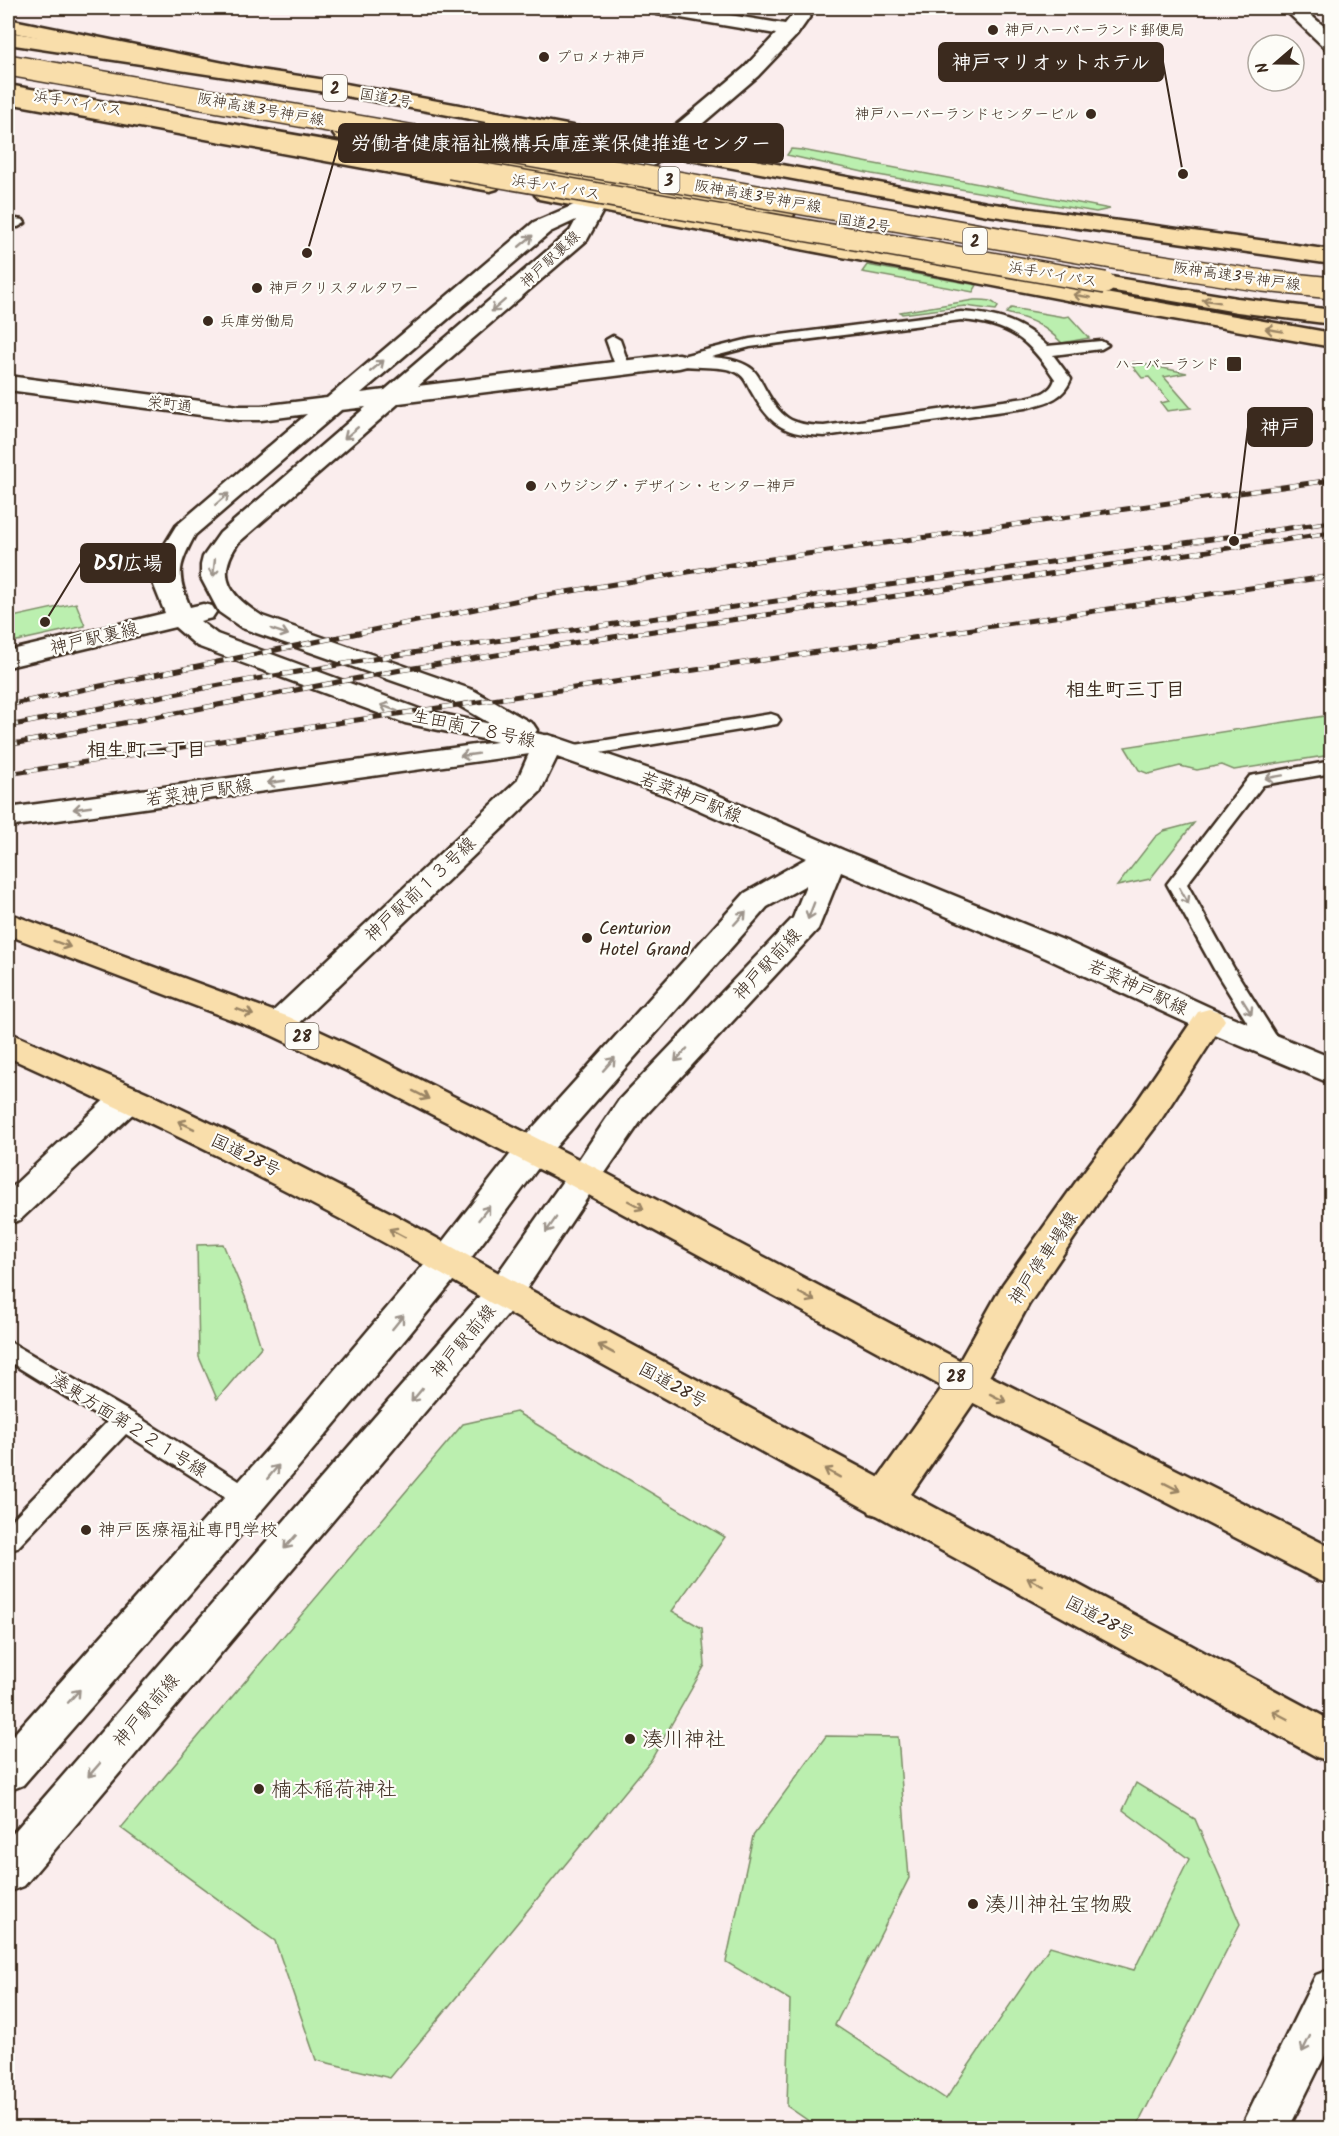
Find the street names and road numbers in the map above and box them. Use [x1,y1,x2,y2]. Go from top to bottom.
road number: 2 [323,75,347,101]
street label: 国道2号 [357,83,414,115]
street label: 浜手バイパス [32,84,124,124]
street label: 阪神高速3号神戸線 [195,87,326,133]
road number: 3 [658,167,680,193]
street label: 浜手バイパス [510,168,602,208]
street label: 阪神高速3号神戸線 [692,174,823,220]
street label: 国道2号 [835,208,892,240]
street label: 神戸駅裏線 [515,225,586,294]
road number: 2 [963,228,987,254]
street label: 浜手バイパス [1007,255,1099,295]
street label: 阪神高速3号神戸線 [1172,256,1302,298]
street label: 栄町通 [146,390,194,420]
street label: 神戸駅裏線 [47,615,141,664]
street label: 生田南７８号線 [409,702,538,757]
street label: 若菜神戸駅線 [635,765,746,832]
street label: 若菜神戸駅線 [144,772,255,815]
street label: 神戸駅前１３号線 [358,830,484,950]
street label: 神戸駅前線 [727,922,809,1008]
street label: 若菜神戸駅線 [1082,952,1192,1024]
road number: 28 [286,1023,318,1049]
street label: 国道28号 [205,1127,286,1186]
street label: 神戸停車場線 [1002,1206,1086,1312]
street label: 神戸駅前線 [424,1298,504,1386]
street label: 国道28号 [632,1355,712,1417]
road number: 28 [940,1363,972,1389]
street label: 湊東方面第２２１号線 [44,1366,212,1486]
street label: 国道28号 [1059,1589,1139,1650]
street label: 神戸駅前線 [107,1668,188,1754]

